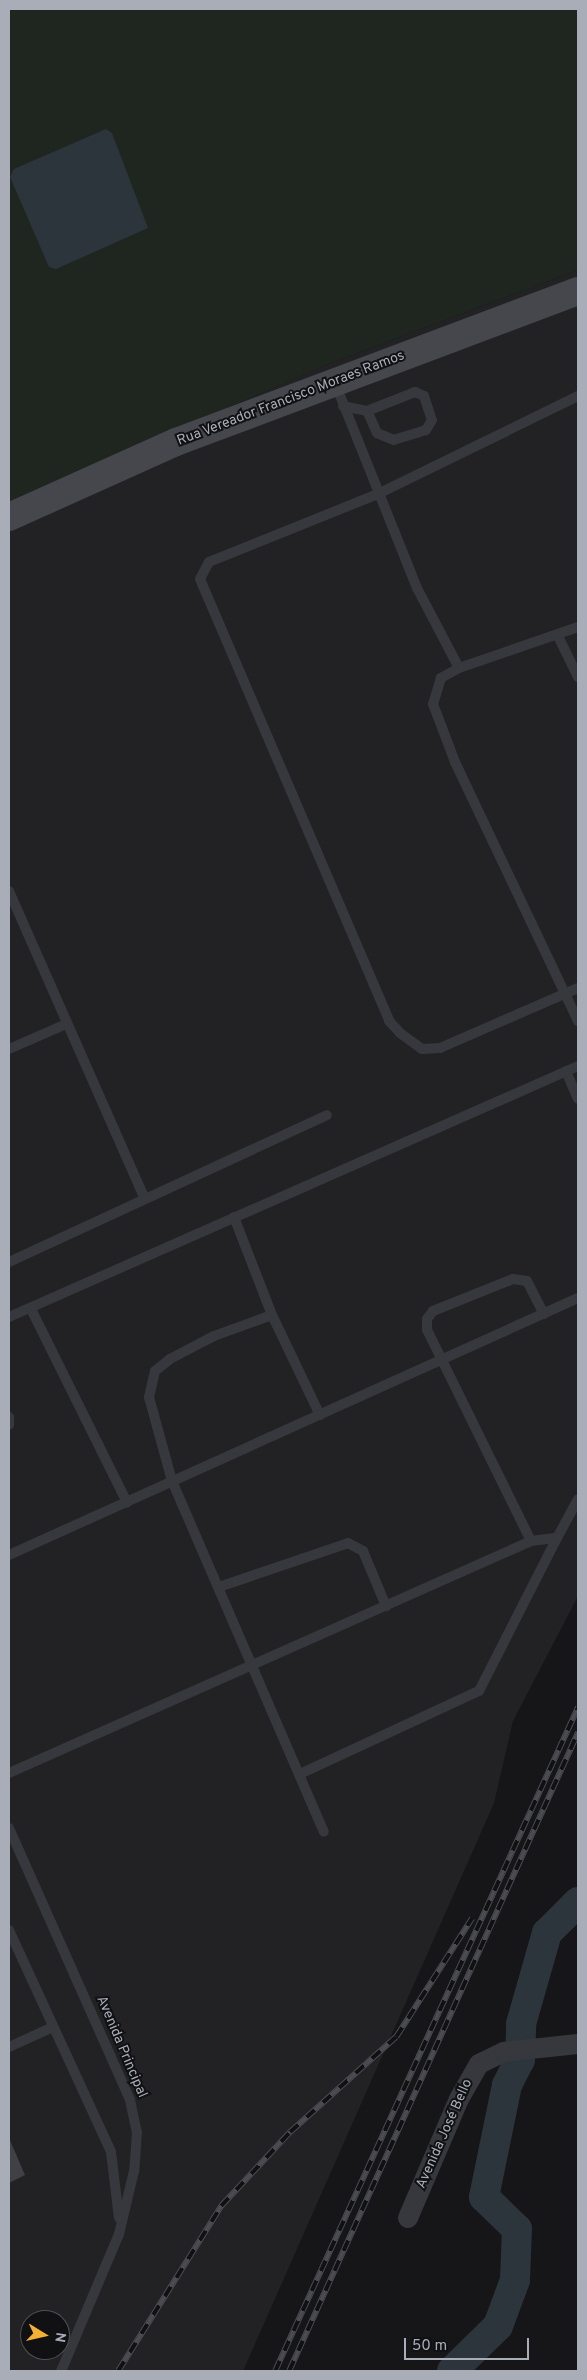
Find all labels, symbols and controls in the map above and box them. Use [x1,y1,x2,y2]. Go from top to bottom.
street label: Rua Vereador Francisco Moraes Ramos [175,348,407,450]
street label: Avenida Principal [92,1994,150,2100]
street label: Avenida José Bello [413,2077,477,2191]
north arrow [20,2310,70,2360]
scale bar [407,2328,532,2360]
text: N [50,2331,69,2344]
text: 50 m [412,2337,447,2356]

